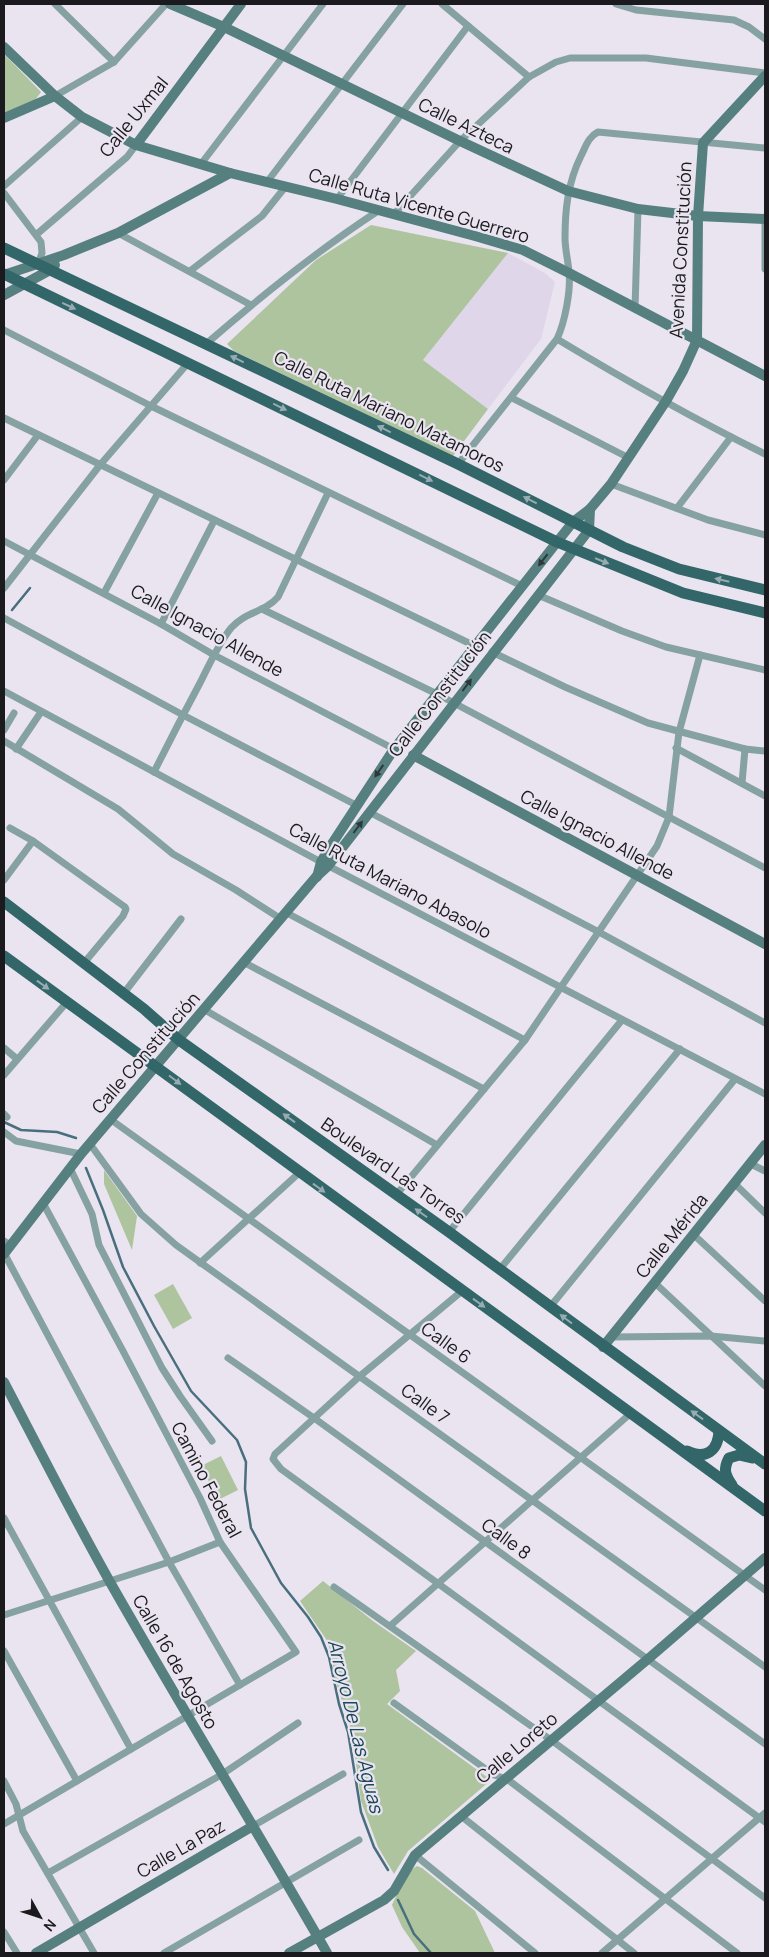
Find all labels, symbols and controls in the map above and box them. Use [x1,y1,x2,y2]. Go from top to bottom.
street label: Calle Uxmal [93,71,173,162]
street label: Calle Azteca [415,92,518,159]
street label: Avenida Constitución [663,161,697,339]
street label: Calle Ruta Vicente Guerrero [306,162,533,248]
one-way arrow [62,302,76,310]
street label: Calle Ruta Mariano Matamoros [270,345,509,477]
one-way arrow [230,355,244,363]
one-way arrow [272,403,287,411]
one-way arrow [377,425,391,433]
one-way arrow [419,474,433,482]
one-way arrow [523,496,537,504]
one-way arrow [537,553,548,566]
one-way arrow [595,557,609,565]
one-way arrow [714,576,729,584]
street label: Calle Ignacio Allende [127,578,288,682]
street label: Calle Constitución [382,625,496,761]
one-way arrow [462,679,473,692]
one-way arrow [374,765,384,778]
street label: Calle Ignacio Allende [516,783,679,885]
street label: Calle Ruta Mariano Abasolo [285,816,496,944]
one-way arrow [352,821,363,834]
one-way arrow [36,980,50,990]
street label: Calle Constitución [86,987,205,1118]
one-way arrow [168,1075,181,1086]
street label: Boulevard Las Torres [317,1111,470,1229]
one-way arrow [282,1113,296,1123]
one-way arrow [312,1182,325,1193]
street label: Calle Mérida [630,1188,713,1283]
one-way arrow [414,1208,428,1218]
one-way arrow [472,1298,485,1309]
one-way arrow [559,1314,573,1324]
street label: Calle 6 [417,1316,477,1369]
street label: Calle 7 [397,1377,455,1429]
one-way arrow [690,1410,704,1420]
street label: Camino Federal [166,1417,248,1542]
street label: Calle 8 [477,1512,536,1564]
street label: Calle 16 de Agosto [128,1590,224,1733]
water label: Arroyo De Las Aguas [322,1637,391,1817]
street label: Calle Loreto [471,1706,562,1788]
street label: Calle La Paz [132,1813,229,1883]
north arrow [15,1892,65,1942]
text: N [40,1916,61,1936]

